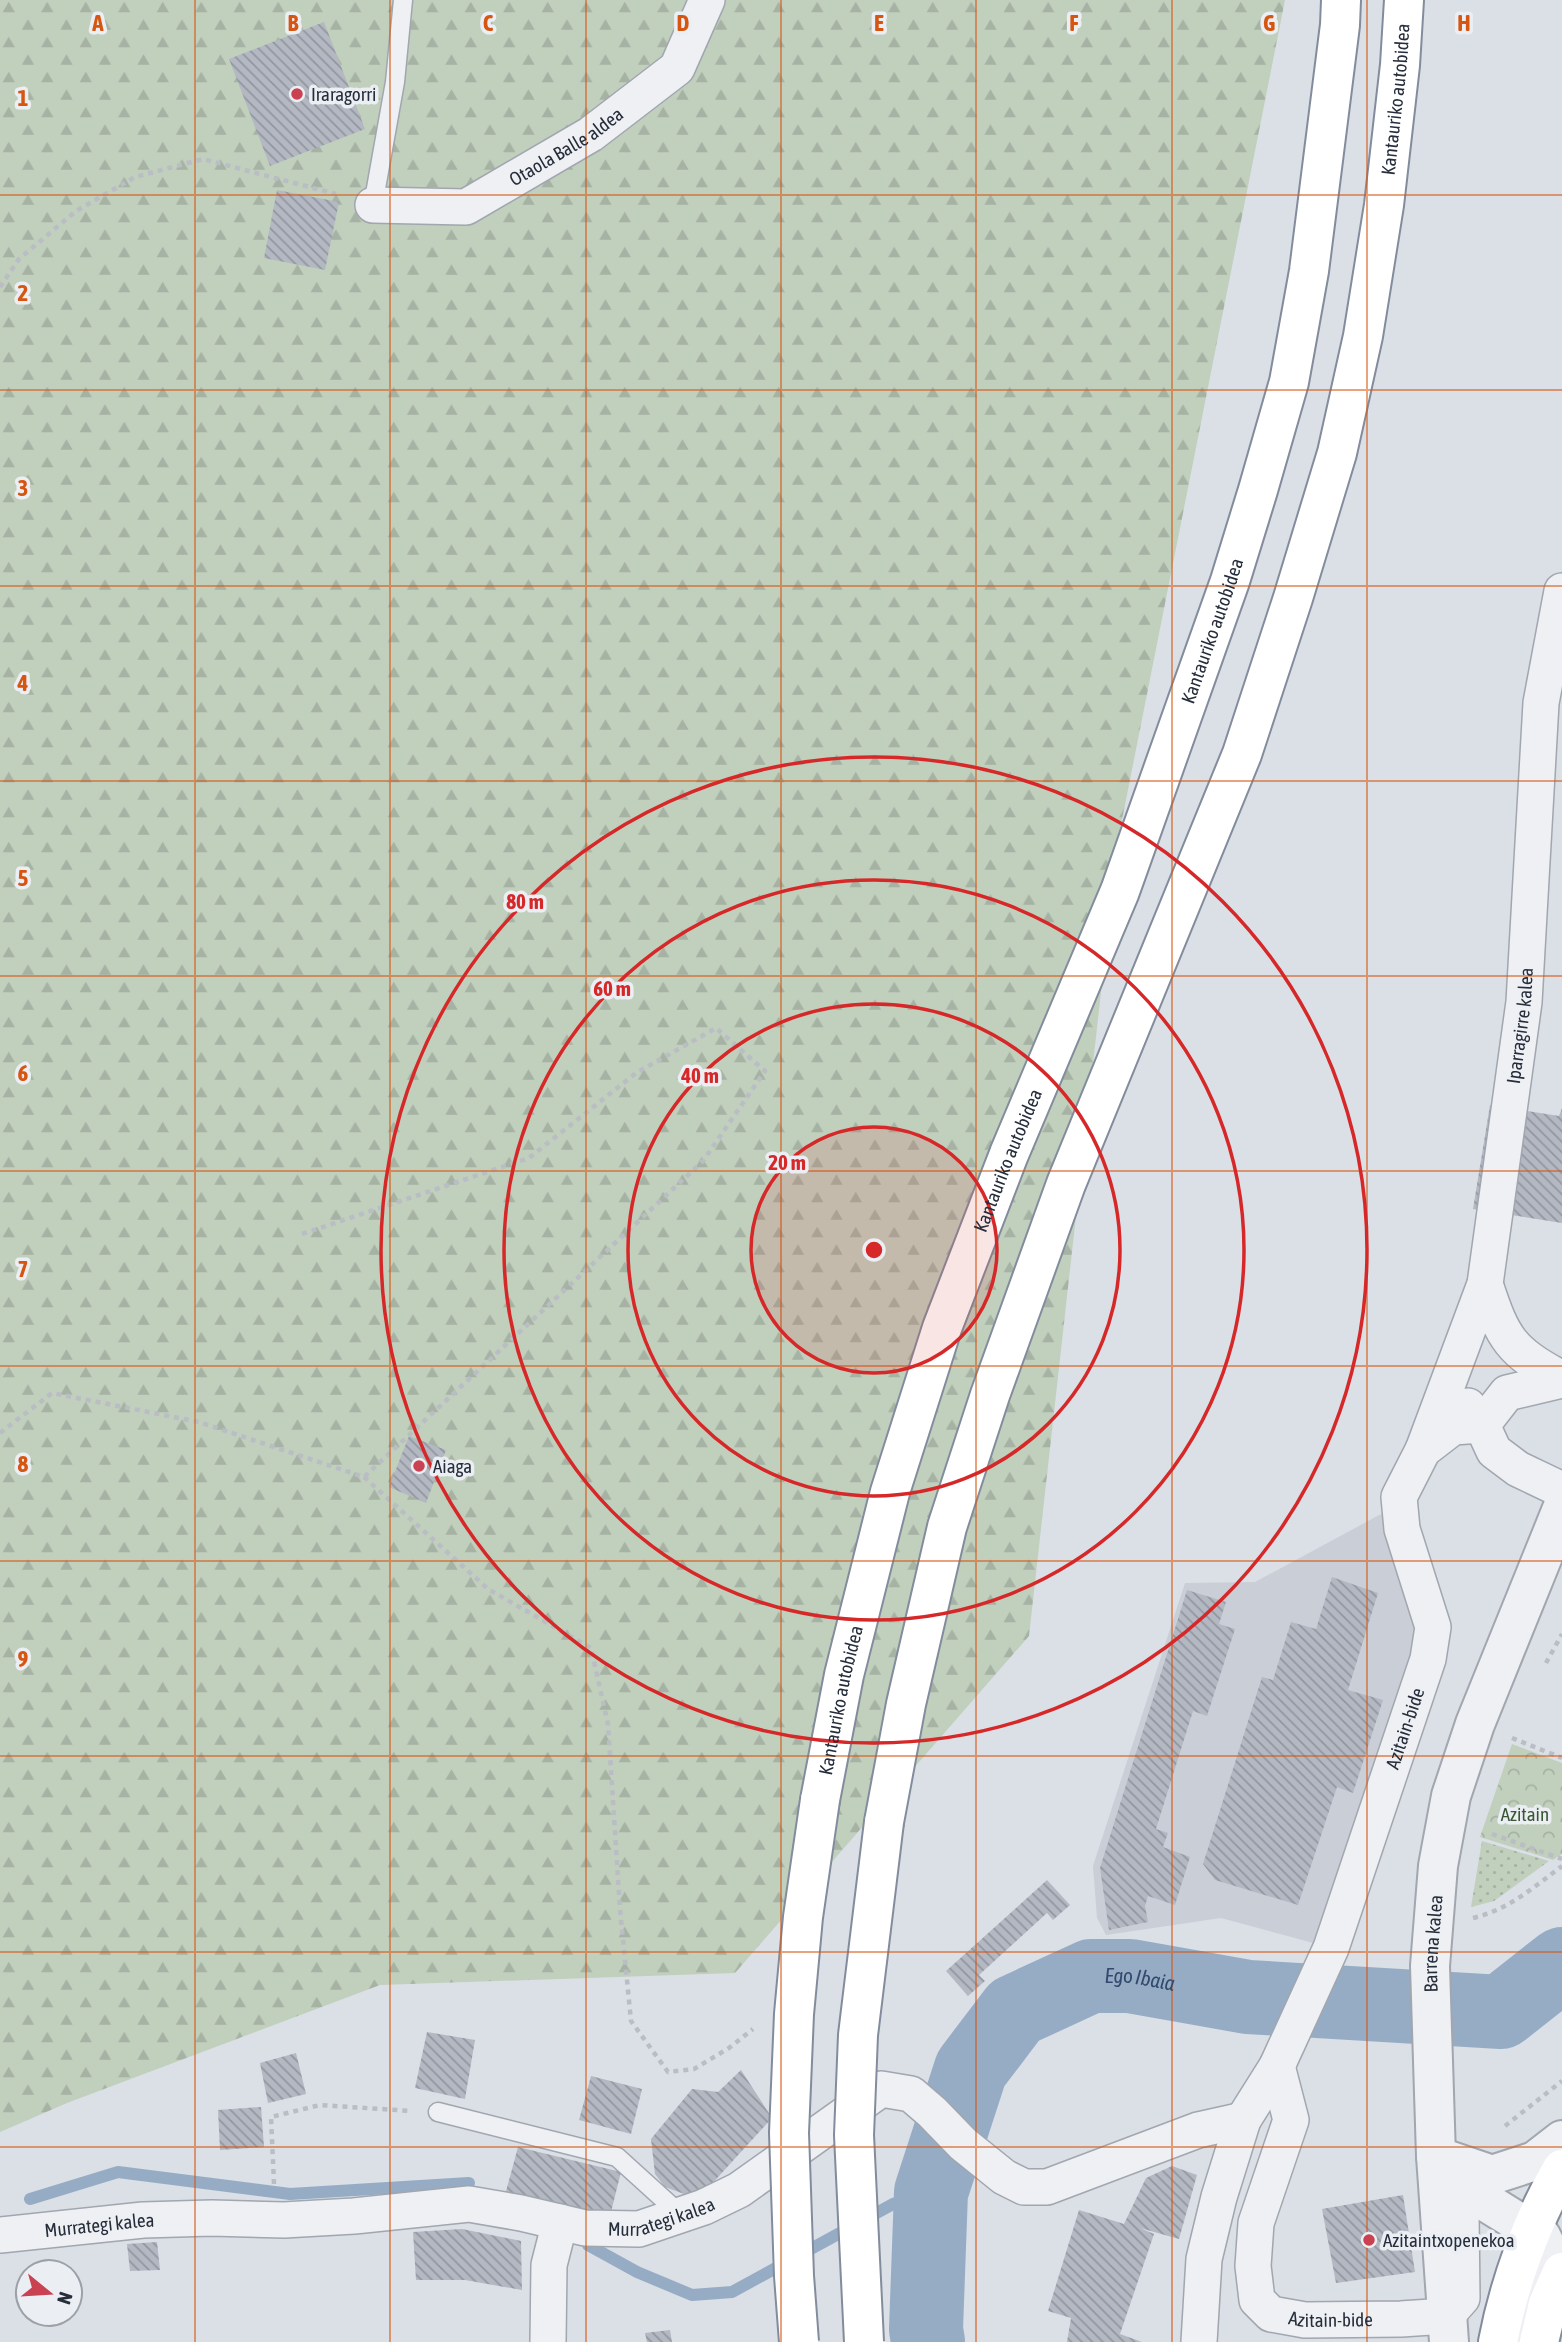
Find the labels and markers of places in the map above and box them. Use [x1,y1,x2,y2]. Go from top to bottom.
place label: Iraragorri [311,83,376,105]
marker: Iraragorri [289,86,305,102]
centre of rings [862,1238,886,1262]
place label: Aiaga [433,1455,472,1477]
marker: Aiaga [411,1458,427,1474]
place label: Azitaintxopenekoa [1383,2229,1515,2251]
marker: Azitaintxopenekoa [1361,2232,1377,2248]

